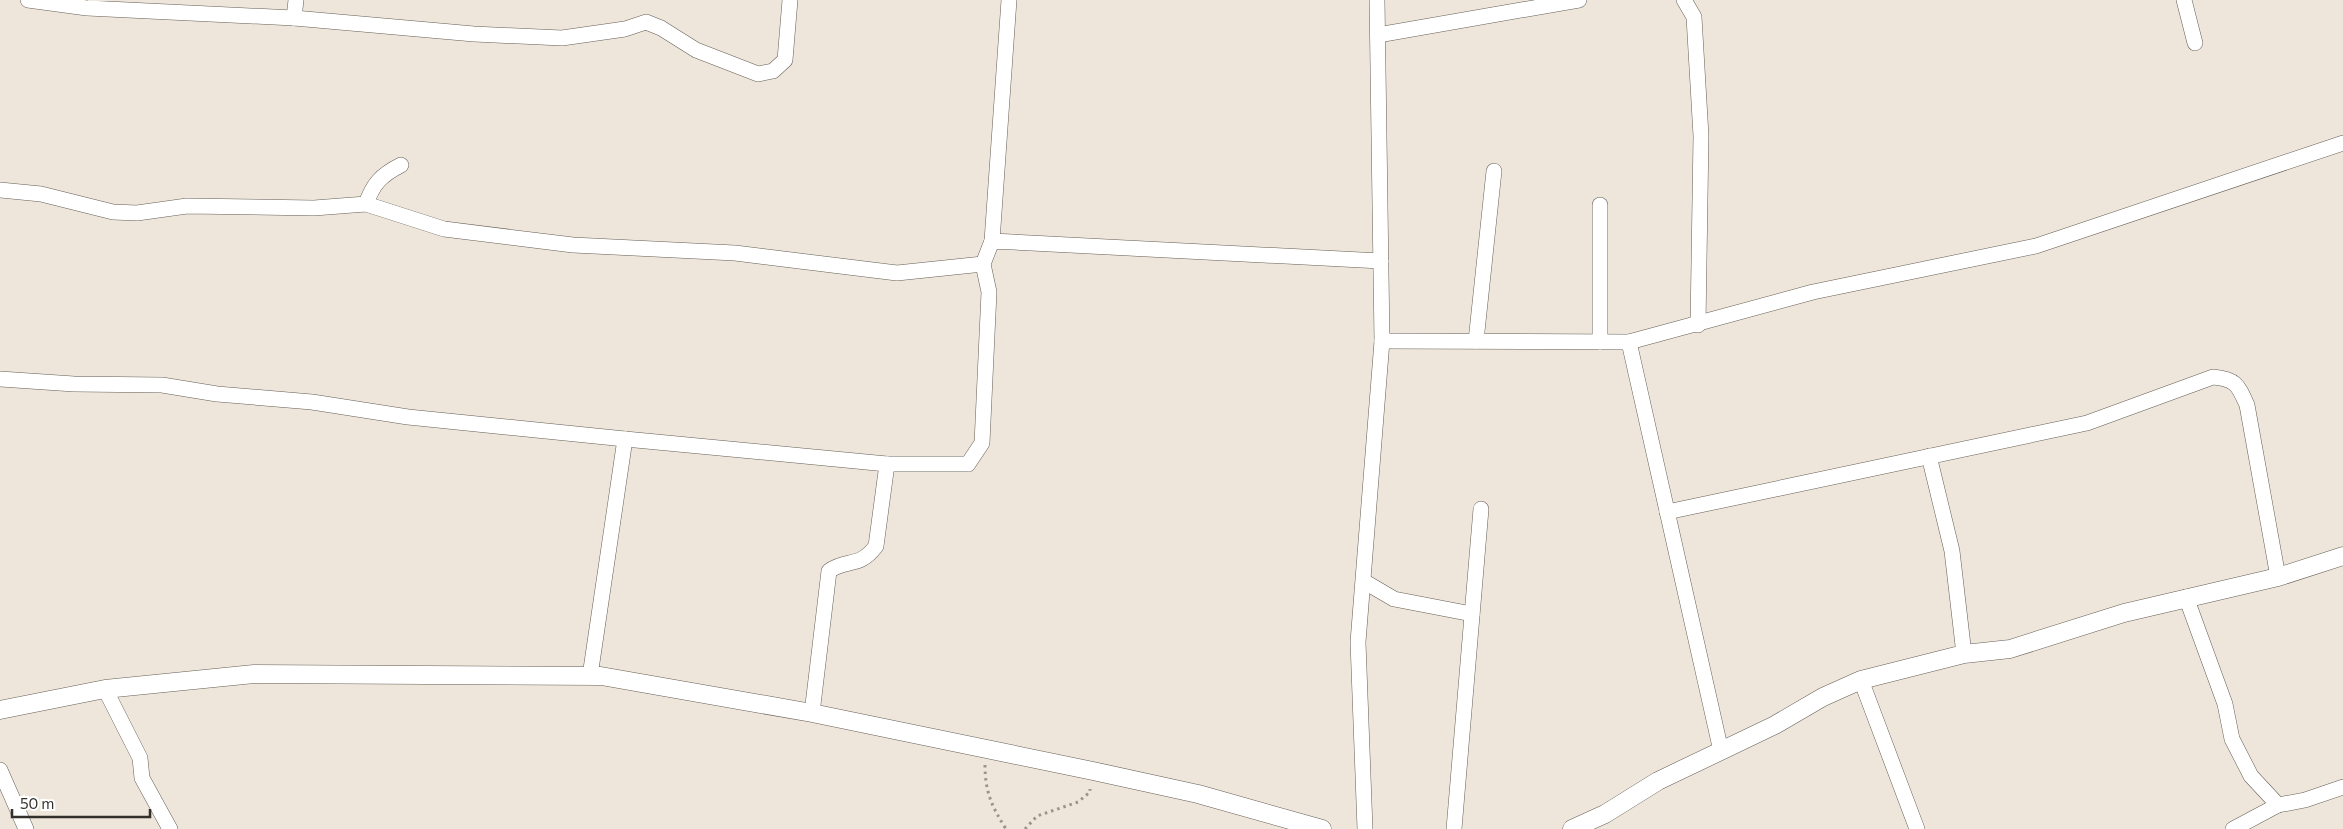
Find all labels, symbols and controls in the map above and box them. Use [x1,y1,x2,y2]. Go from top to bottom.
scale bar [12,786,150,818]
text: 50 m [20,794,54,812]

